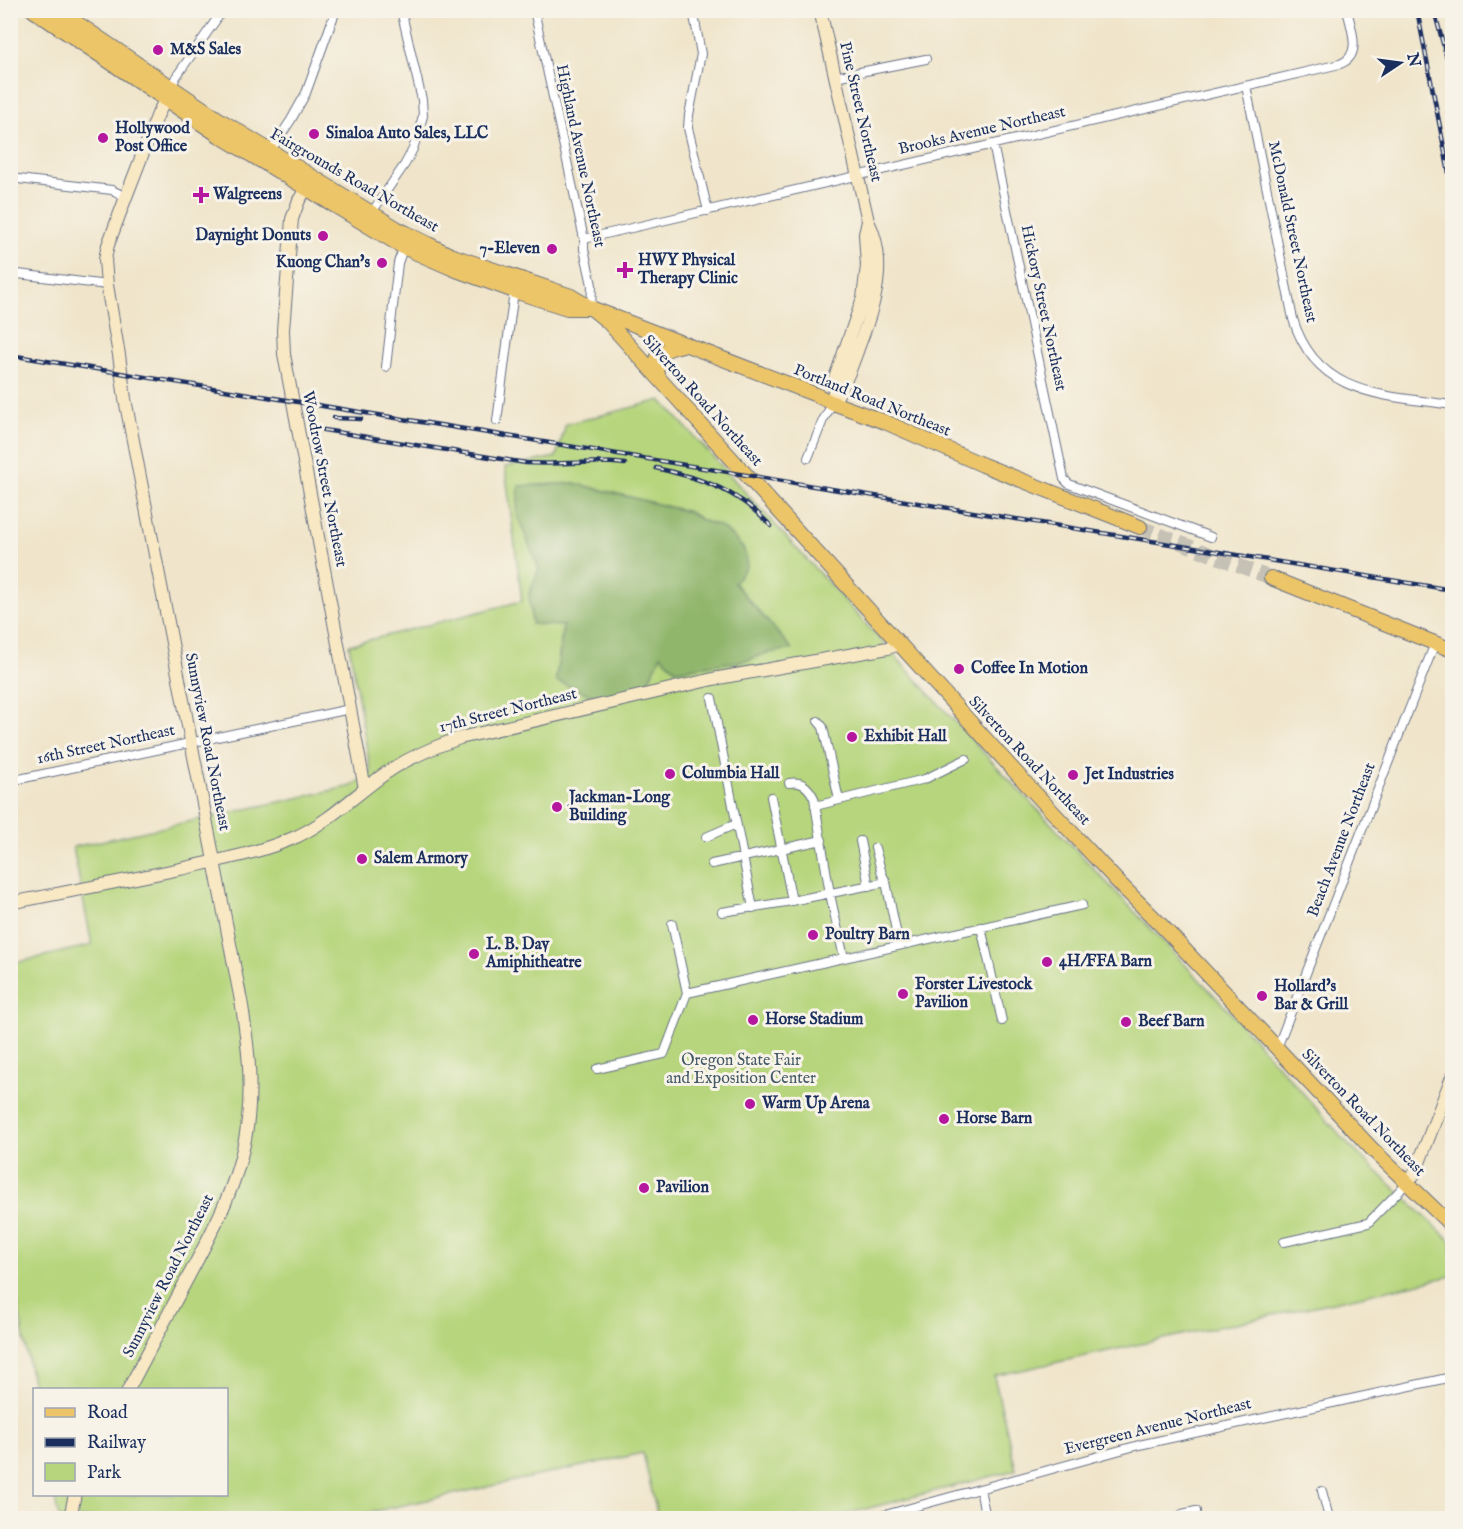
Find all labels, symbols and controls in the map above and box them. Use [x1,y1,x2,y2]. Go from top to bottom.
north arrow [1370,33,1430,93]
place label: M&S Sales [170,40,242,60]
street label: Pine Street Northeast [834,40,886,185]
marker: M&S Sales [151,43,165,57]
text: N [1401,50,1424,69]
street label: Highland Avenue Northeast [551,63,609,250]
street label: Brooks Avenue Northeast [896,102,1068,160]
place label: Hollywood Post Office [115,119,190,157]
street label: Fairgrounds Road Northeast [266,124,442,238]
place label: Sinaloa Auto Sales, LLC [326,124,489,144]
marker: Sinaloa Auto Sales, LLC [307,127,321,141]
marker: Hollywood Post Office [96,131,110,145]
street label: McDonald Street Northeast [1263,139,1321,325]
place label: Walgreens [212,185,282,205]
marker: Walgreens [194,188,208,202]
street label: Hickory Street Northeast [1016,223,1071,393]
place label: Daynight Donuts [195,226,311,246]
marker: Daynight Donuts [316,229,330,243]
place label: 7-Eleven [479,239,540,259]
marker: 7-Eleven [545,242,559,256]
place label: HWY Physical Therapy Clinic [637,251,738,289]
place label: Kuong Chan's [276,253,370,273]
marker: Kuong Chan's [375,256,389,270]
marker: HWY Physical Therapy Clinic [616,261,634,279]
street label: Silverton Road Northeast [638,331,767,471]
street label: Portland Road Northeast [791,360,954,442]
street label: Woodrow Street Northeast [297,389,351,569]
street label: Sunnyview Road Northeast [180,651,234,833]
place label: Coffee In Motion [971,659,1088,679]
marker: Coffee In Motion [952,662,966,676]
street label: 17th Street Northeast [437,684,579,738]
street label: Silverton Road Northeast [964,692,1095,830]
street label: 16th Street Northeast [35,720,177,769]
place label: Exhibit Hall [864,727,947,747]
marker: Exhibit Hall [845,730,859,744]
street label: Beach Avenue Northeast [1303,760,1381,920]
place label: Columbia Hall [682,764,780,784]
place label: Jet Industries [1083,765,1174,785]
marker: Columbia Hall [663,767,677,781]
marker: Jet Industries [1066,768,1080,782]
place label: Jackman-Long Building [567,788,671,826]
marker: Jackman-Long Building [550,800,564,814]
place label: Salem Armory [374,849,469,869]
marker: Salem Armory [355,852,369,866]
place label: Poultry Barn [825,925,910,945]
marker: Poultry Barn [806,928,820,942]
place label: L. B. Day Amiphitheatre [485,935,582,973]
marker: L. B. Day Amiphitheatre [467,947,481,961]
place label: 4H/FFA Barn [1059,952,1153,972]
marker: 4H/FFA Barn [1040,955,1054,969]
place label: Forster Livestock Pavilion [915,975,1033,1013]
place label: Hollard's Bar & Grill [1274,977,1349,1015]
marker: Forster Livestock Pavilion [896,987,910,1001]
marker: Hollard's Bar & Grill [1255,989,1269,1003]
place label: Horse Stadium [765,1010,864,1030]
place label: Beef Barn [1138,1012,1205,1032]
marker: Horse Stadium [746,1013,760,1027]
marker: Beef Barn [1119,1015,1133,1029]
street label: Silverton Road Northeast [1297,1045,1430,1181]
park label: Oregon State Fair and Exposition Center [666,1051,816,1089]
place label: Warm Up Arena [761,1094,871,1114]
marker: Warm Up Arena [743,1097,757,1111]
place label: Horse Barn [956,1109,1033,1129]
marker: Horse Barn [937,1112,951,1126]
place label: Pavilion [656,1178,709,1198]
marker: Pavilion [637,1181,651,1195]
street label: Sunnyview Road Northeast [119,1190,219,1361]
legend [33,1388,228,1496]
street label: Evergreen Avenue Northeast [1062,1394,1254,1460]
text: Road [87,1402,128,1425]
text: Railway [87,1432,146,1455]
text: Park [87,1462,122,1485]

